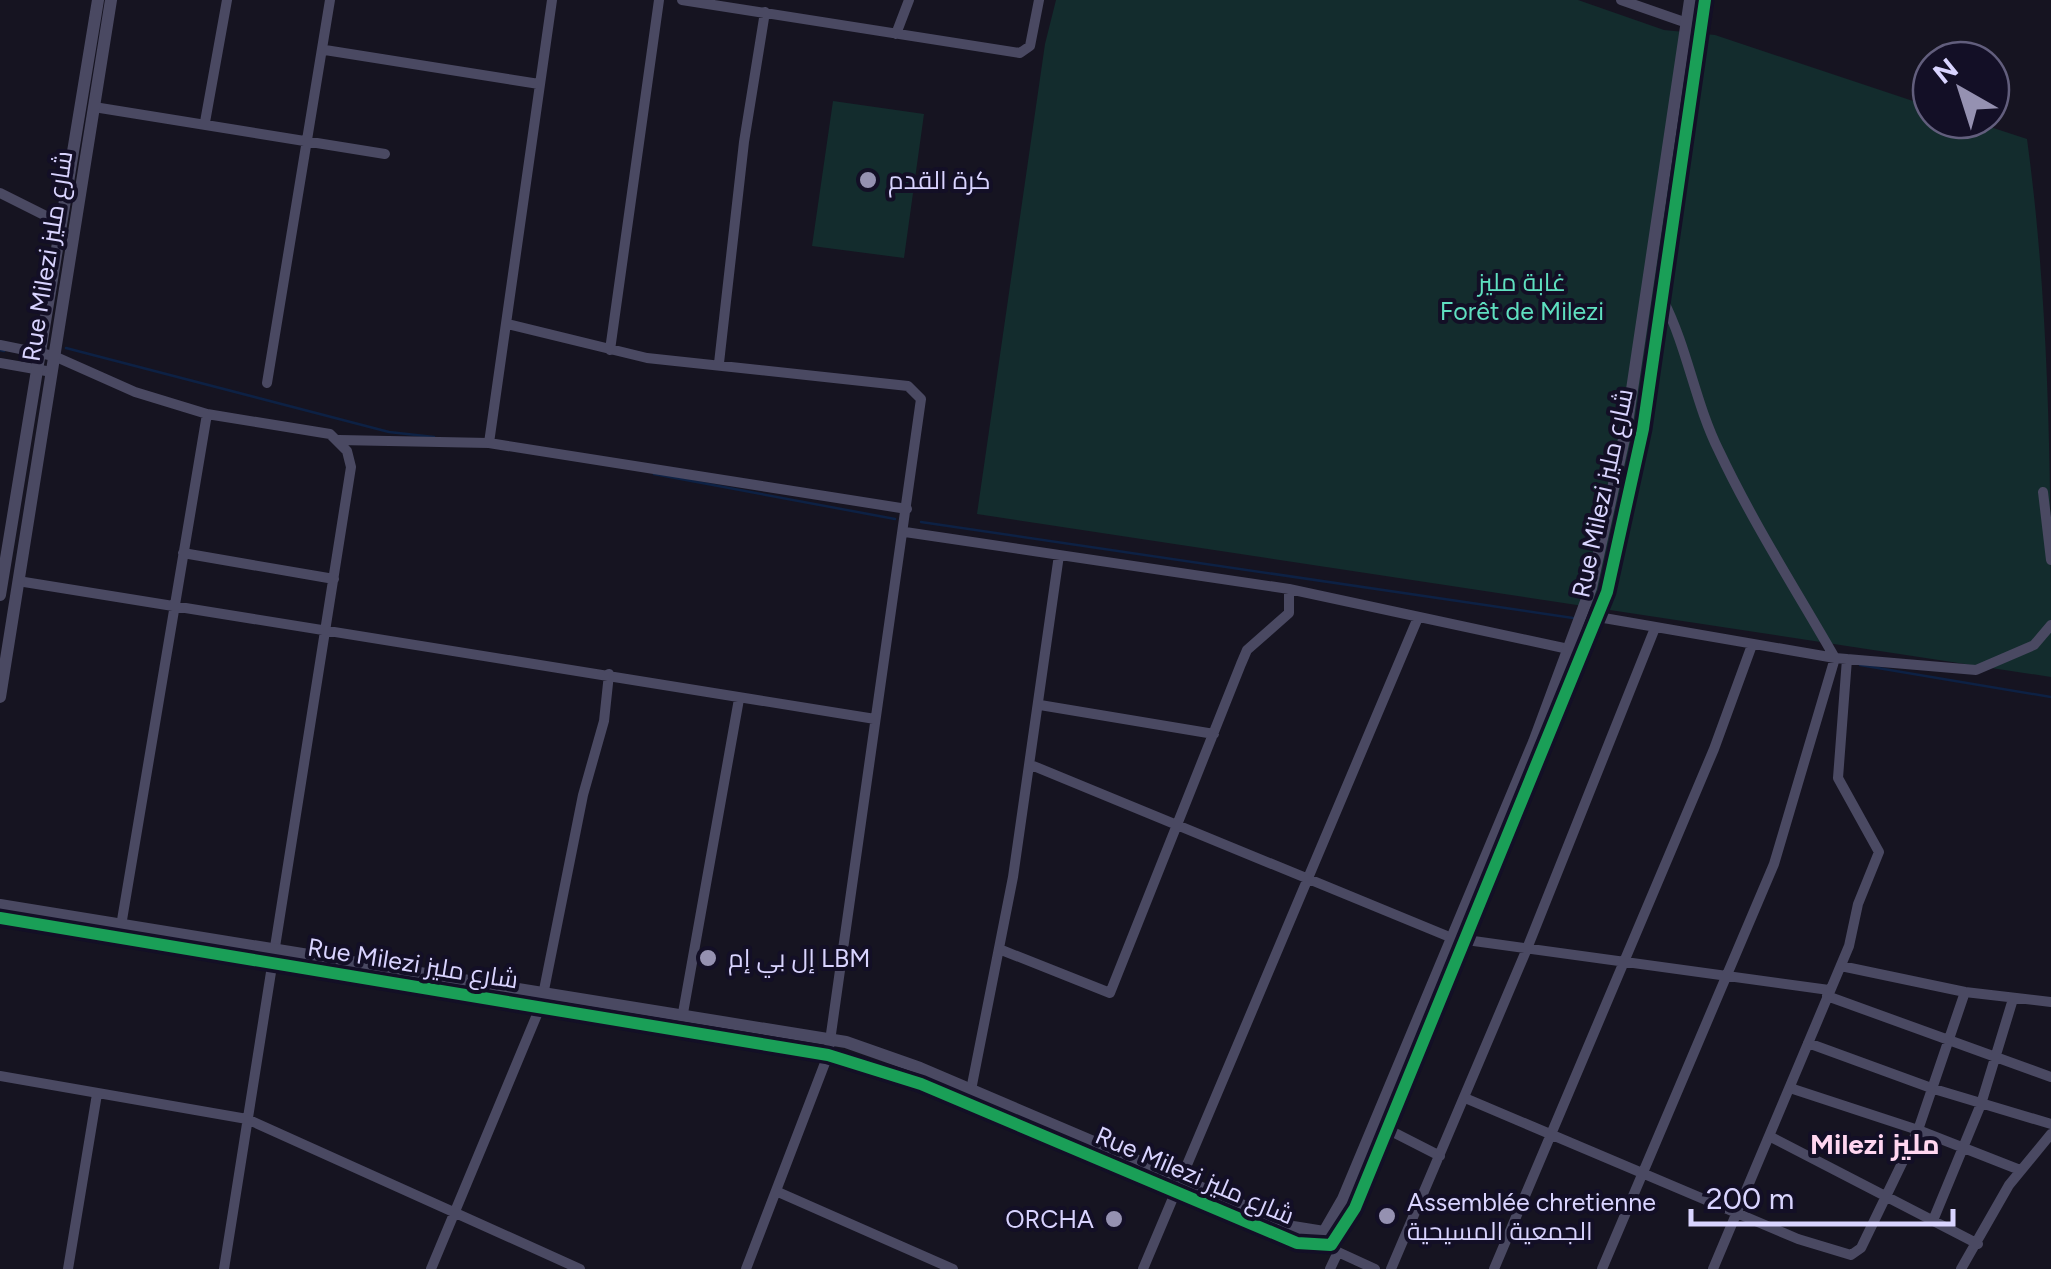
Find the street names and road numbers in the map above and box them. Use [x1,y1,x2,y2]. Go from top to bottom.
street label: Rue Milezi شارع مليز [16,148,80,364]
street label: Rue Milezi شارع مليز [1565,386,1641,601]
street label: Rue Milezi شارع مليز [305,932,521,996]
street label: Rue Milezi شارع مليز [1090,1120,1299,1232]

